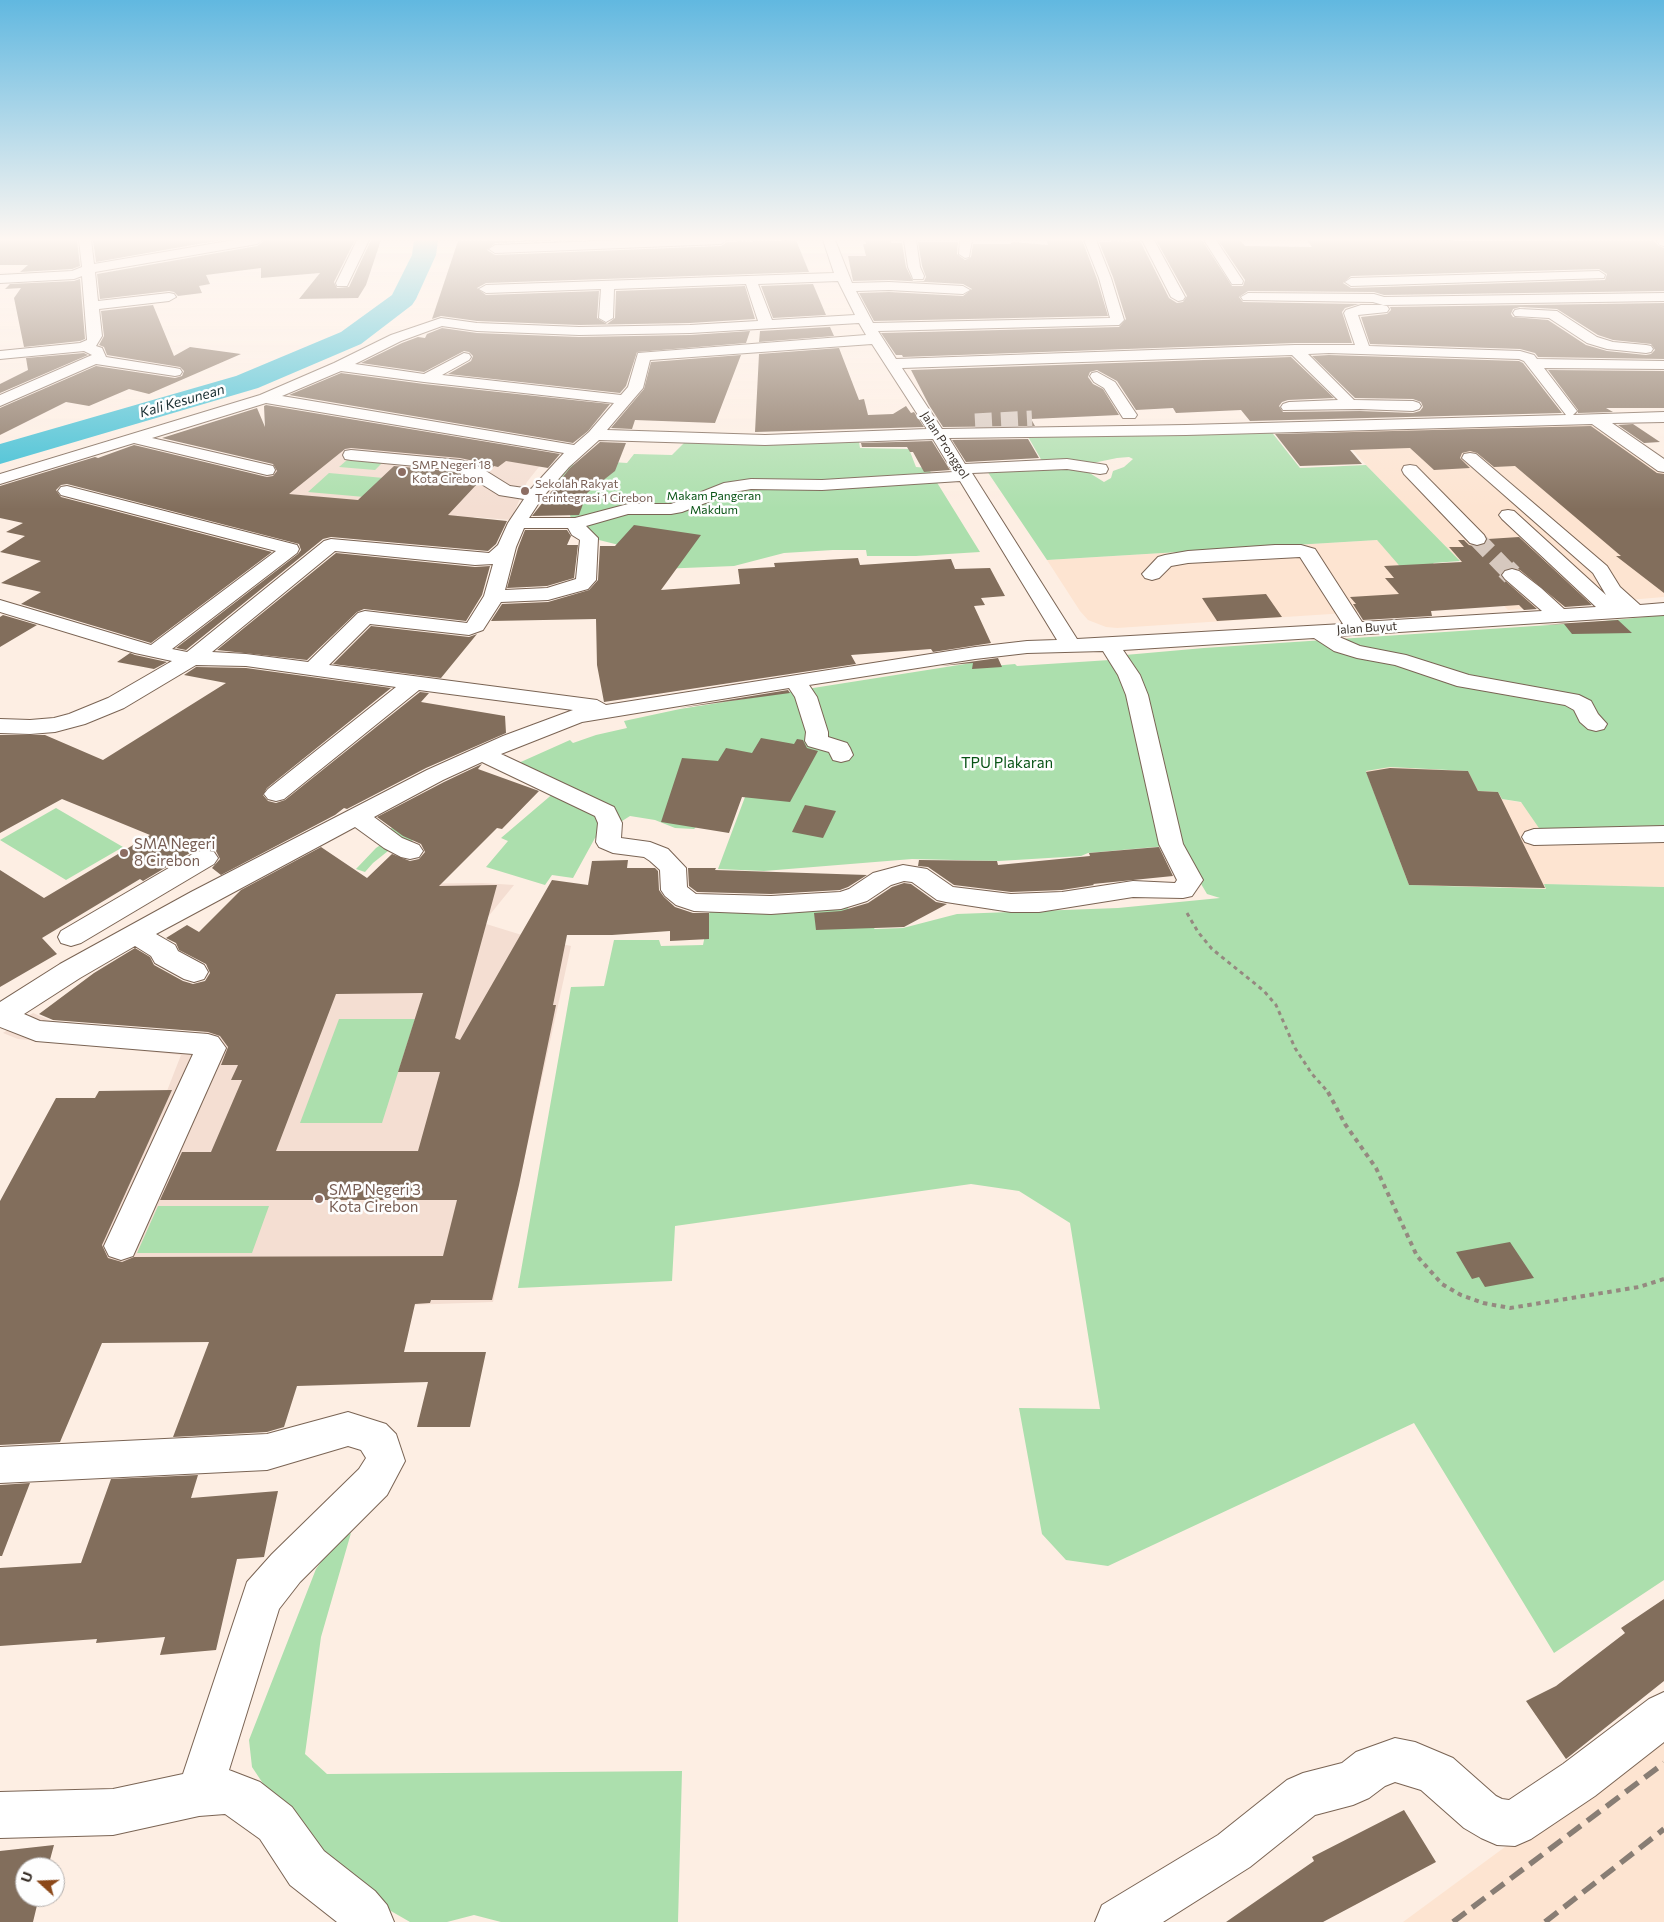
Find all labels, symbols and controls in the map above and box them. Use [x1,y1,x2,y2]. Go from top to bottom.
water label: Kali Kesunean [138,381,226,421]
street label: Jalan Pronggol [918,409,972,481]
place label: SMP Negeri 18 Kota Cirebon [412,458,491,486]
marker: SMP Negeri 18 Kota Cirebon [396,466,408,478]
place label: Sekolah Rakyat Terintegrasi 1 Cirebon [535,477,653,505]
marker: Sekolah Rakyat Terintegrasi 1 Cirebon [519,485,531,497]
park label: Makam Pangeran Makdum [667,489,761,517]
street label: Jalan Buyut [1336,619,1398,637]
park label: TPU Plakaran [961,754,1053,772]
place label: SMA Negeri 8 Cirebon [134,835,215,870]
marker: SMA Negeri 8 Cirebon [118,847,130,859]
place label: SMP Negeri 3 Kota Cirebon [329,1181,421,1216]
marker: SMP Negeri 3 Kota Cirebon [313,1193,325,1205]
north arrow [15,1857,65,1907]
text: U [17,1869,36,1885]

